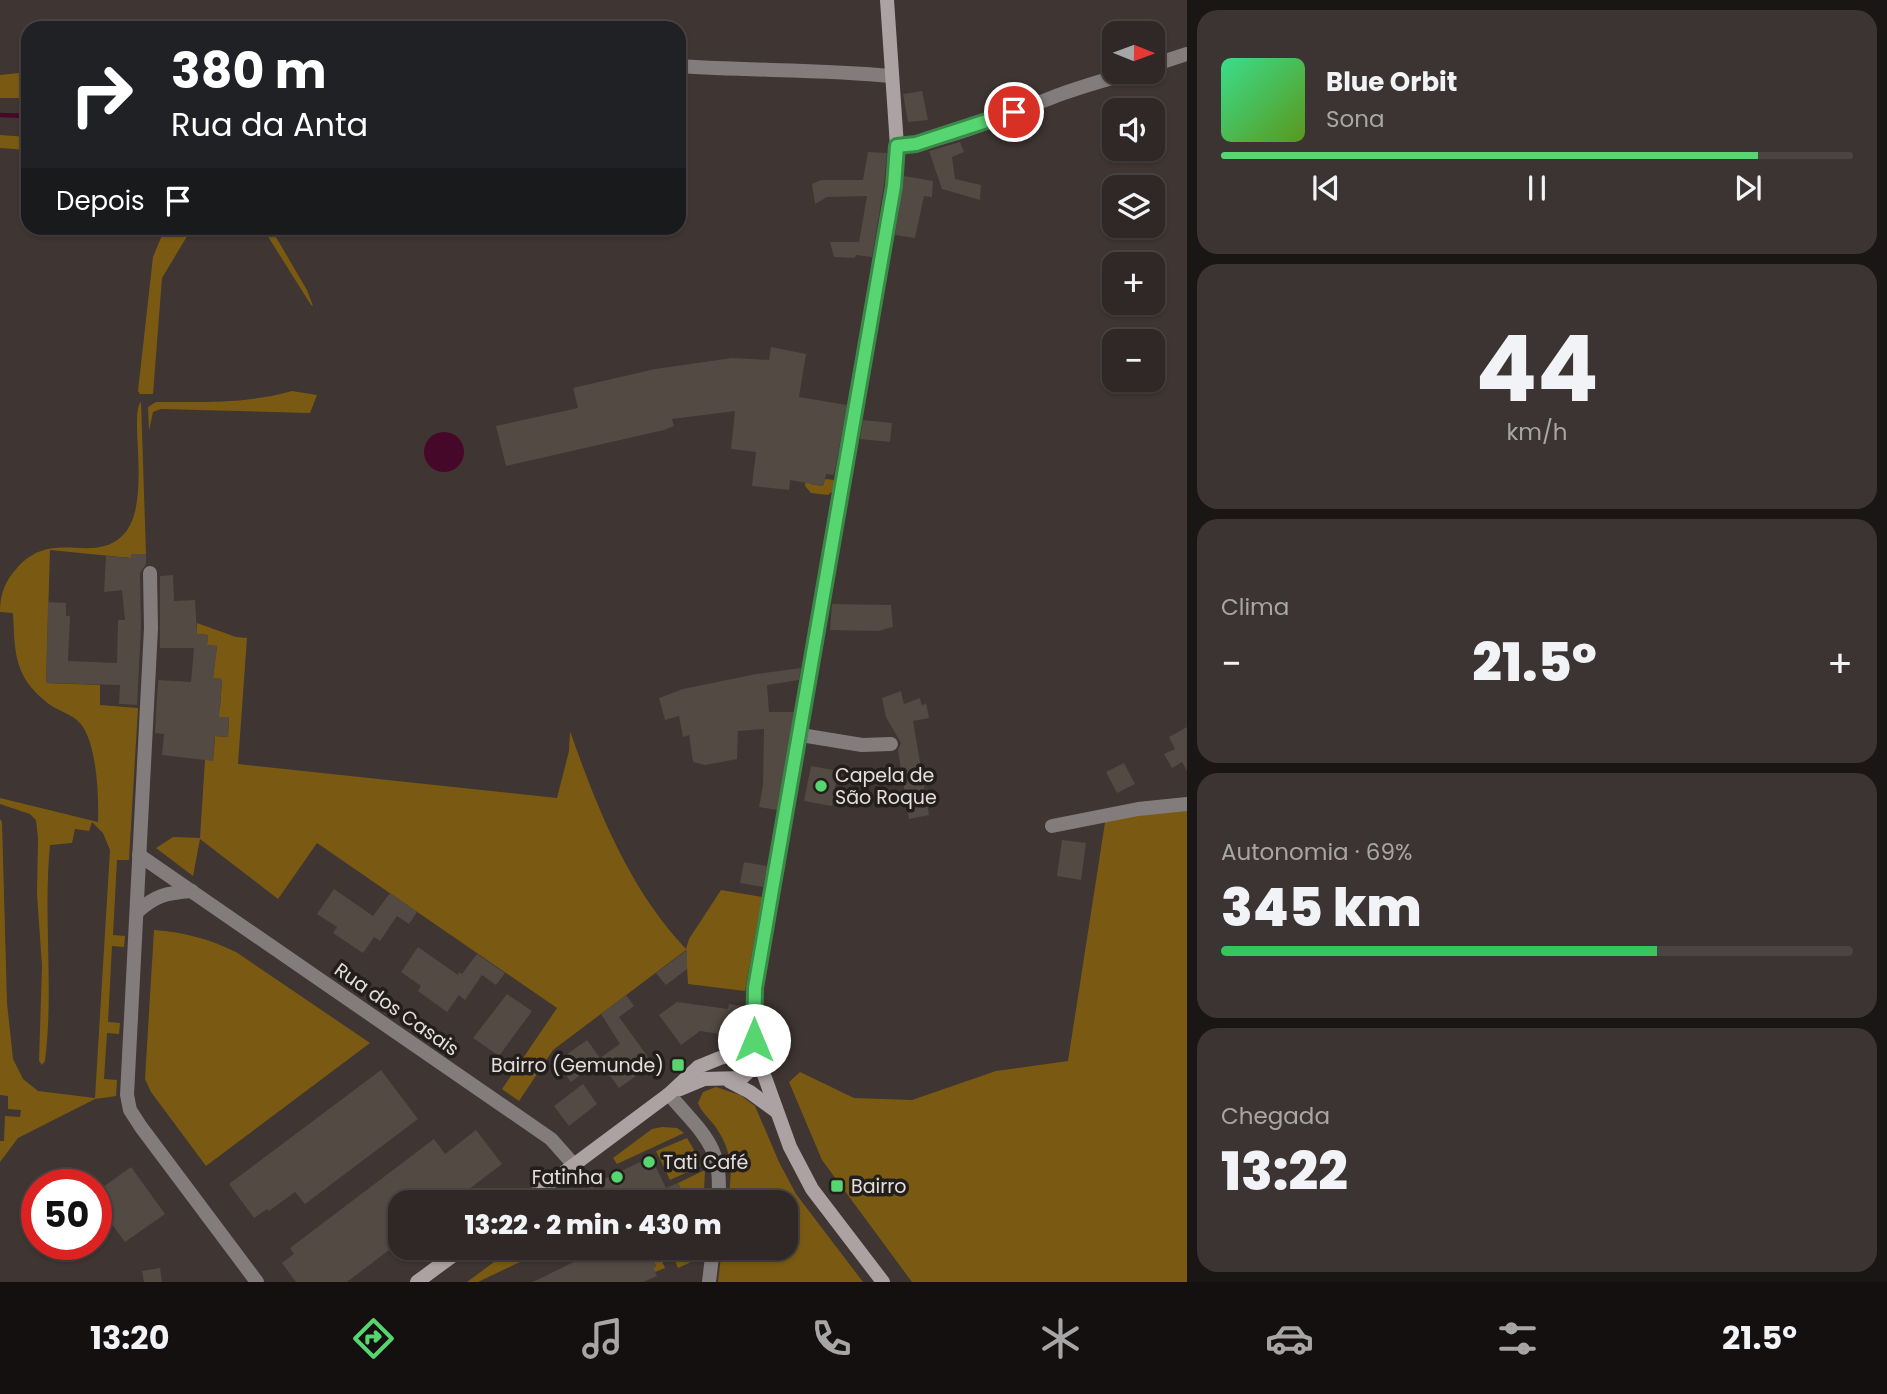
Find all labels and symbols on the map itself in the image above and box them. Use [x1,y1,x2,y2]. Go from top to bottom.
north arrow [1102,21,1166,84]
pin [984,82,1044,142]
place label: Capela de São Roque [835,762,937,811]
marker: Capela de São Roque [813,778,829,794]
street label: Rua dos Casais [329,956,464,1062]
position arrow [717,1003,791,1077]
place label: Bairro (Gemunde) [491,1052,664,1079]
marker: Bairro (Gemunde) [670,1057,686,1073]
place label: Tati Café [663,1149,748,1176]
marker: Tati Café [641,1154,657,1170]
place label: Fatinha [532,1164,603,1191]
speed limit sign: 50 [21,1169,112,1260]
marker: Fatinha [609,1169,625,1185]
place label: Bairro [851,1173,907,1200]
marker: Bairro [829,1178,845,1194]

